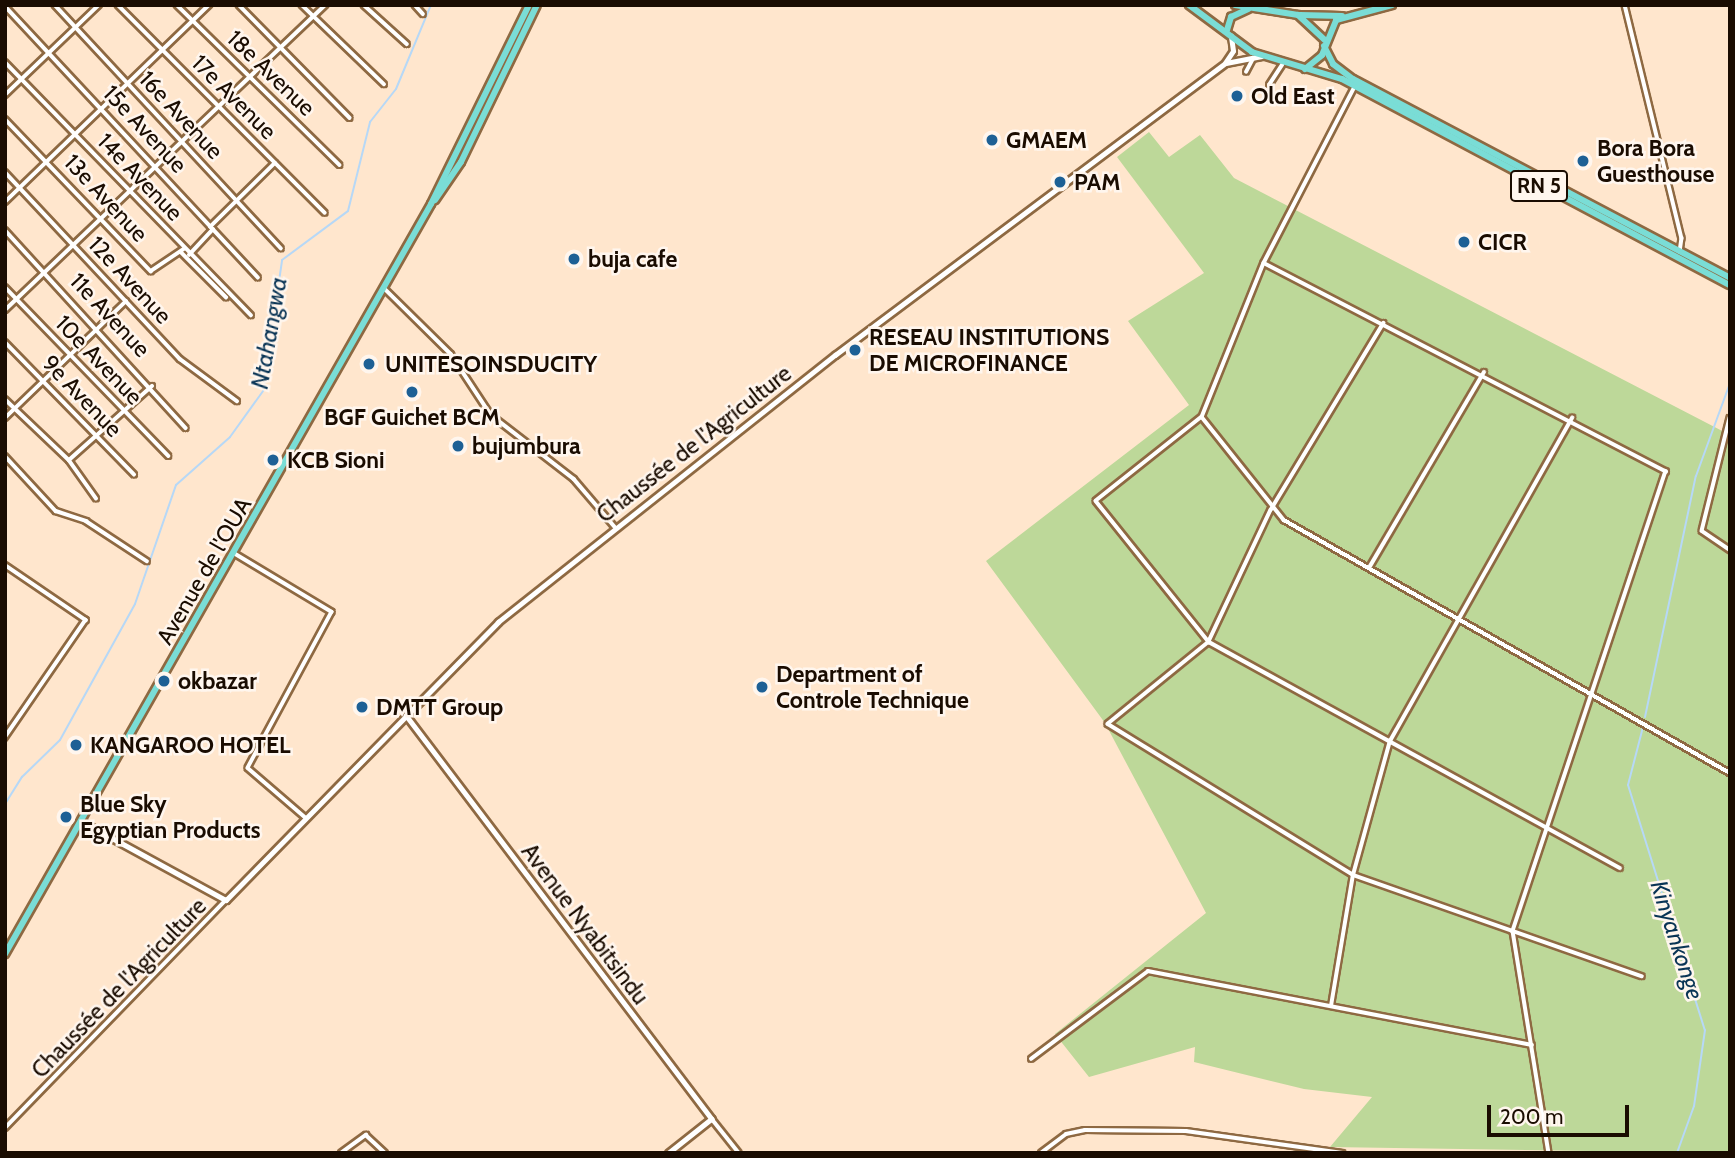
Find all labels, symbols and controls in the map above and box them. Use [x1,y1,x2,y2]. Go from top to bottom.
street label: 18e Avenue [221,24,321,122]
street label: 17e Avenue [186,49,282,145]
street label: 16e Avenue [133,65,229,165]
street label: 15e Avenue [97,79,193,179]
place label: Old East [1251,82,1335,110]
marker: Old East [1229,88,1245,104]
place label: GMAEM [1006,126,1087,154]
street label: 14e Avenue [92,128,188,226]
marker: GMAEM [984,132,1000,148]
place label: Bora Bora Guesthouse [1597,134,1714,188]
street label: 13e Avenue [58,148,154,248]
marker: Bora Bora Guesthouse [1575,153,1591,169]
place label: PAM [1074,168,1120,196]
road number: RN 5 [1509,168,1569,204]
marker: PAM [1052,174,1068,190]
place label: CICR [1478,228,1527,256]
street label: 12e Avenue [83,231,177,329]
marker: CICR [1456,234,1472,250]
place label: buja cafe [588,245,677,273]
marker: buja cafe [566,251,582,267]
street label: 11e Avenue [64,267,156,363]
water label: Ntahangwa [245,275,293,391]
street label: 10e Avenue [50,310,148,410]
place label: RESEAU INSTITUTIONS DE MICROFINANCE [869,323,1109,377]
marker: RESEAU INSTITUTIONS DE MICROFINANCE [847,342,863,358]
street label: 9e Avenue [36,349,128,443]
place label: UNITESOINSDUCITY [385,350,597,378]
marker: UNITESOINSDUCITY [359,354,379,374]
street label: Chaussée de l'Agriculture [591,359,797,529]
marker: BGF Guichet BCM [404,384,420,400]
place label: BGF Guichet BCM [324,403,500,431]
place label: bujumbura [472,432,581,460]
marker: bujumbura [450,438,466,454]
place label: KCB Sioni [287,446,384,474]
marker: KCB Sioni [265,452,281,468]
street label: Avenue de l'OUA [151,493,257,649]
place label: Department of Controle Technique [776,660,969,714]
place label: okbazar [178,667,257,695]
marker: okbazar [156,673,172,689]
marker: Department of Controle Technique [754,679,770,695]
place label: DMTT Group [376,693,503,721]
marker: DMTT Group [354,699,370,715]
place label: KANGAROO HOTEL [90,731,291,759]
marker: KANGAROO HOTEL [68,737,84,753]
place label: Blue Sky Egyptian Products [80,790,260,844]
marker: Blue Sky Egyptian Products [58,809,74,825]
street label: Avenue Nyabitsindu [516,838,654,1010]
water label: Kinyankonge [1644,877,1710,1003]
street label: Chaussée de l'Agriculture [26,892,212,1084]
scale bar [1490,1092,1632,1136]
text: 200 m [1500,1104,1563,1129]

